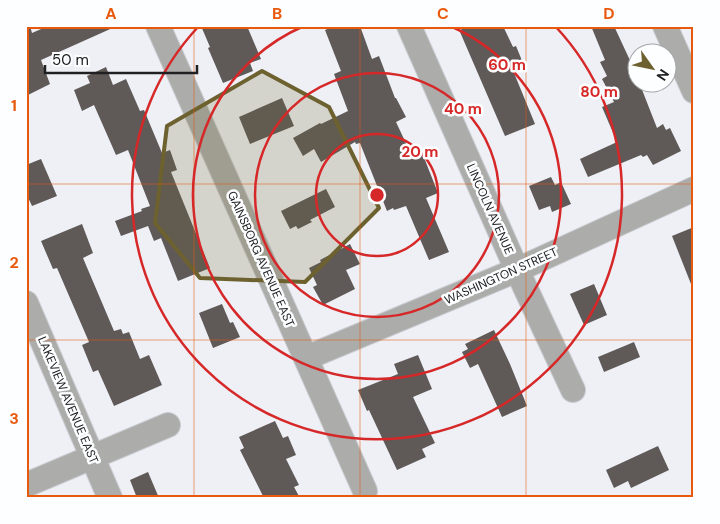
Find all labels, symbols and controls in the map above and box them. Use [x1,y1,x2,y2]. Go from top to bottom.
text: A [105,3,117,24]
text: B [272,3,282,24]
text: C [437,3,449,24]
text: D [603,3,615,24]
scale bar [45,42,198,74]
north arrow [628,42,678,92]
text: 50 m [52,50,89,70]
text: 60 m [488,55,526,75]
text: N [653,66,673,84]
text: 80 m [580,82,618,102]
text: 1 [11,95,17,116]
text: 40 m [444,99,482,119]
text: 20 m [402,142,438,162]
street label: LINCOLN AVENUE [463,161,517,257]
centre of rings [368,186,386,204]
street label: GAINSBORG AVENUE EAST [224,189,298,330]
street label: WASHINGTON STREET [442,244,560,308]
text: 2 [9,252,19,273]
street label: LAKEVIEW AVENUE EAST [34,334,102,466]
text: 3 [9,408,19,429]

